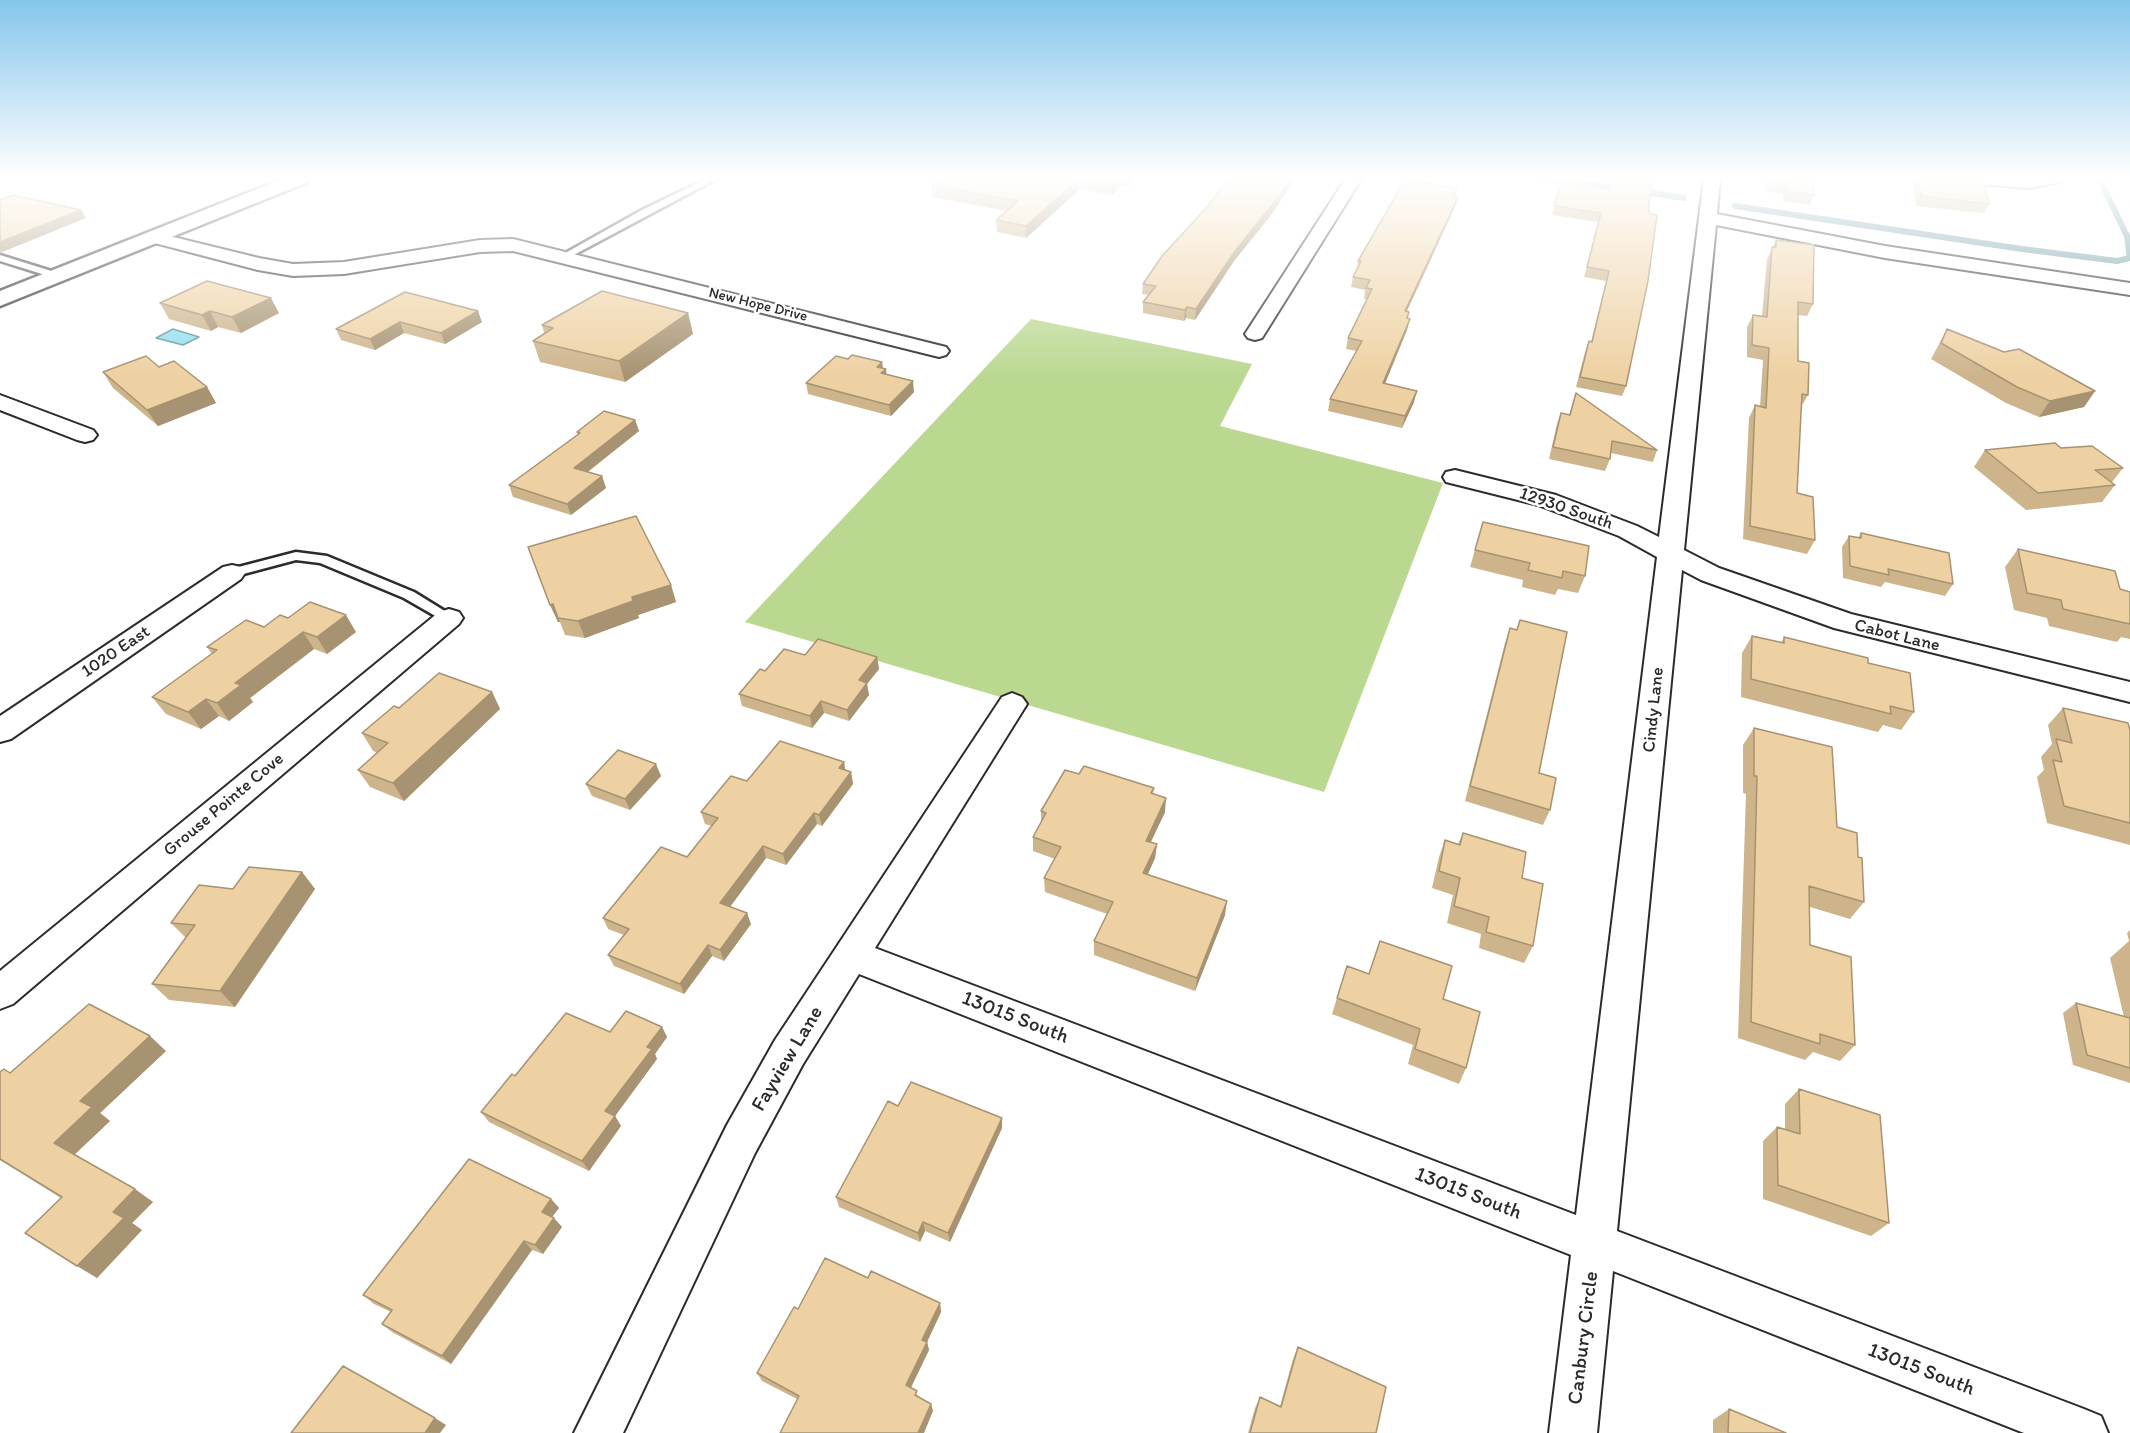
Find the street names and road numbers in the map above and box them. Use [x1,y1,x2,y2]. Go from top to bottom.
street label: New Hope Drive [707,284,809,326]
street label: 12930 South [1516,483,1616,535]
street label: Cabot Lane [1852,615,1942,657]
street label: 1020 East [78,621,154,683]
street label: Cindy Lane [1639,666,1669,754]
street label: Grouse Pointe Cove [160,748,288,862]
street label: 13015 South [958,986,1072,1050]
street label: Fayview Lane [747,1002,829,1116]
street label: 13015 South [1411,1162,1525,1226]
street label: Canbury Circle [1563,1270,1605,1406]
street label: 13015 South [1864,1338,1978,1402]

